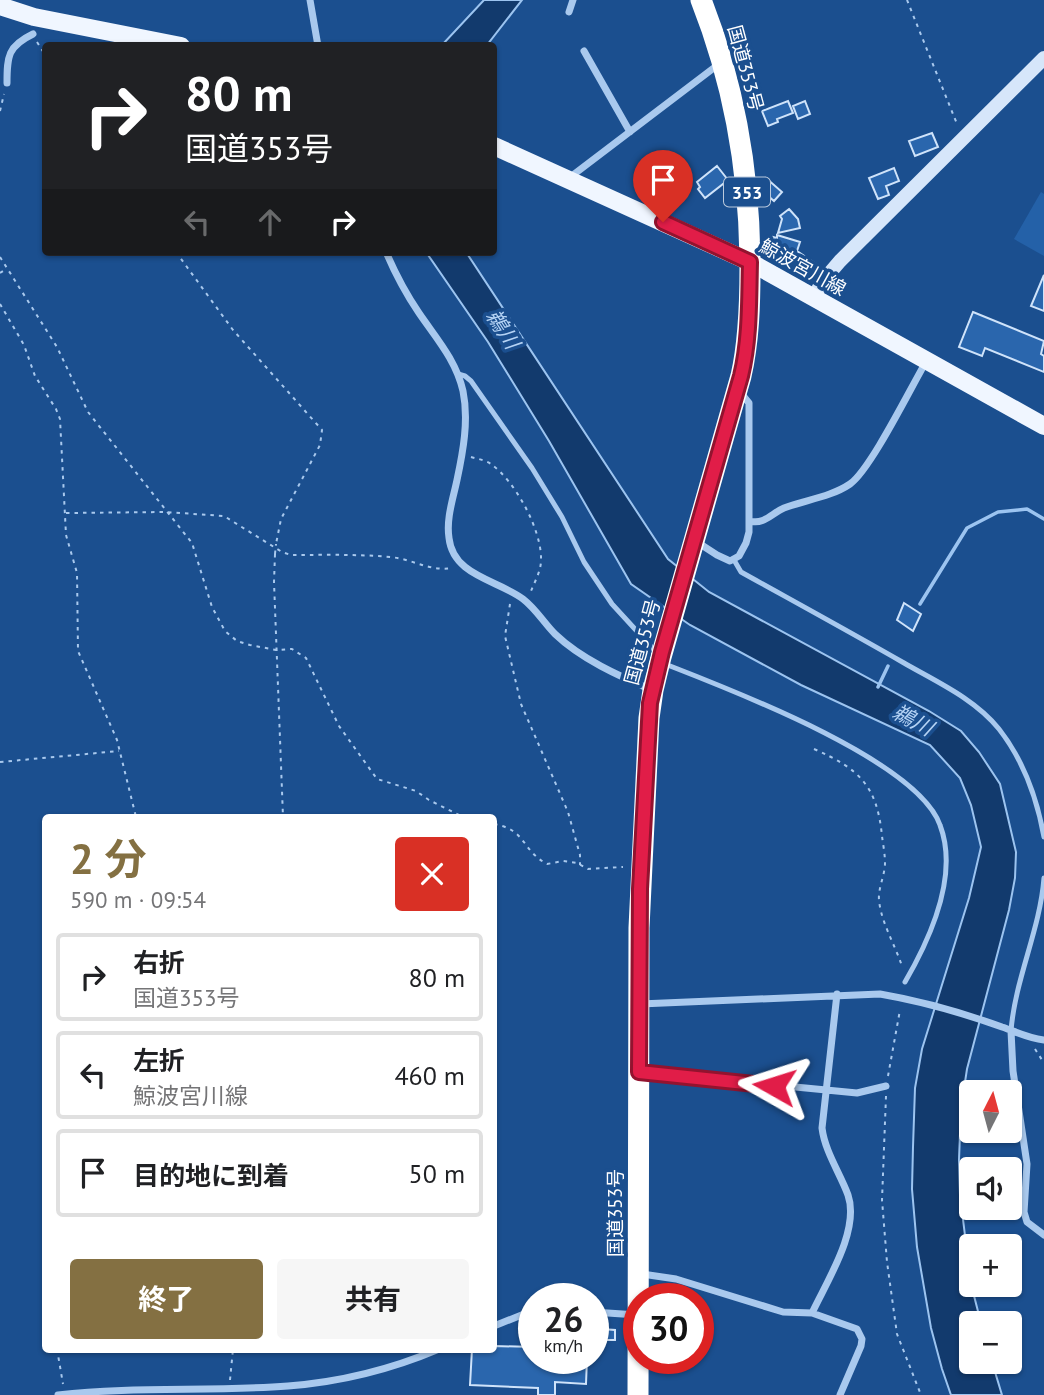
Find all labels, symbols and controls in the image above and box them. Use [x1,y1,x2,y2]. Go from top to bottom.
street label: 国道353号 [723,22,769,114]
text: 80 m [185,61,292,125]
icon: right [70,70,161,161]
text: 国道353号 [185,127,333,169]
pin [633,150,693,222]
icon: arrive [644,161,682,199]
road number: 353 [724,177,770,206]
icon: left [178,203,216,241]
icon: ahead [251,203,289,241]
icon: right [324,203,362,241]
street label: 鯨波宮川線 [756,233,850,301]
water label: 鵜川 [480,304,527,356]
street label: 国道353号 [619,596,665,688]
water label: 鵜川 [888,698,940,743]
text: 2 分 [70,831,146,886]
button: close [395,837,469,911]
text: 590 m · 09:54 [70,885,206,914]
text: 右折 [133,946,185,979]
icon: right [74,958,112,996]
text: 80 m [409,961,465,994]
text: 国道353号 [133,983,240,1012]
text: 左折 [133,1044,185,1077]
position arrow [737,1049,811,1123]
icon: left [74,1056,112,1094]
text: 460 m [394,1059,465,1092]
north arrow [959,1080,1022,1143]
map controls [959,1080,1022,1374]
text: 鯨波宮川線 [133,1081,248,1110]
icon: arrive [74,1154,112,1192]
text: 50 m [409,1157,465,1190]
button: sound [959,1157,1022,1220]
text: 目的地に到着 [133,1159,289,1192]
street label: 国道353号 [603,1169,627,1257]
button: + [959,1234,1022,1297]
button: 終了 [70,1259,263,1339]
button: 共有 [277,1259,469,1339]
speed limit sign: 30 [623,1283,714,1374]
text: 26 [544,1296,583,1342]
button: − [959,1311,1022,1374]
text: km/h [544,1334,583,1357]

